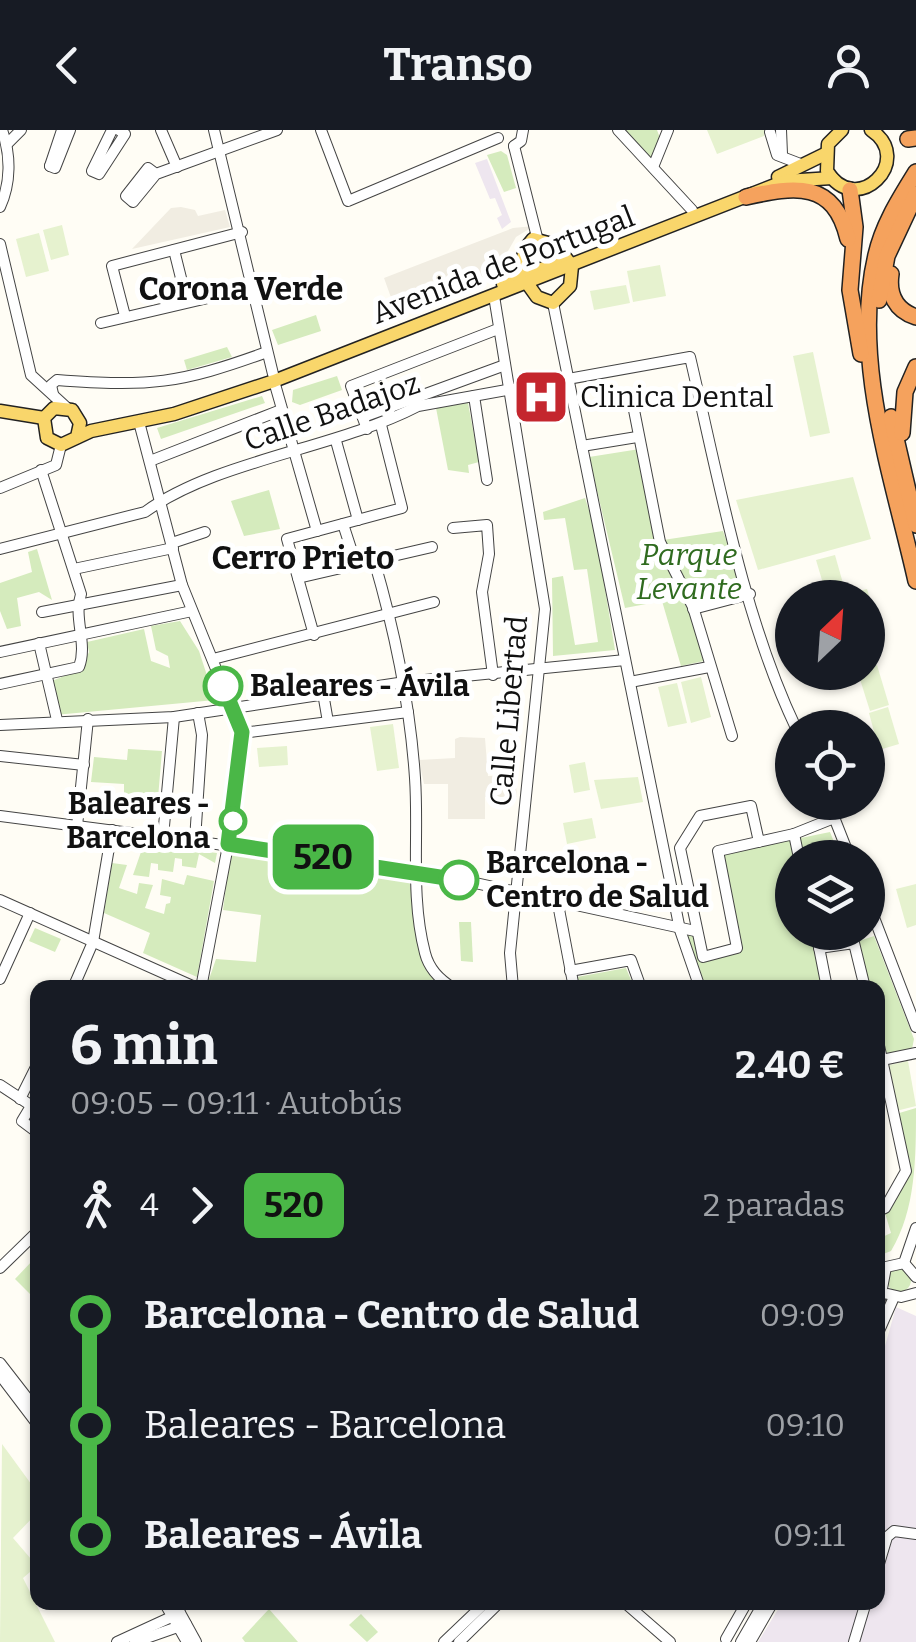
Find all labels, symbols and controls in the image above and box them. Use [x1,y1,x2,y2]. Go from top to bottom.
icon: back [40,38,95,93]
text: Transo [383,38,533,92]
icon: person [821,38,876,93]
street label: Avenida de Portugal [367,198,639,332]
district label: Corona Verde [139,270,343,308]
street label: Calle Badajoz [239,365,425,459]
hospital icon: Clinica Dental [511,367,571,427]
place label: Clinica Dental [580,379,774,415]
park label: Parque Levante [636,537,742,607]
district label: Cerro Prieto [211,539,395,577]
north arrow [775,580,885,690]
map controls [775,580,885,950]
street label: Calle Libertad [483,614,535,808]
place label: Baleares - Ávila [250,666,470,704]
marker: Baleares - Ávila [204,667,242,705]
button: locate [775,710,885,820]
place label: Baleares - Barcelona [66,786,210,856]
marker: Baleares - Barcelona [220,808,246,834]
line badge: 520 [266,824,380,890]
text: 520 [293,836,353,878]
button: layers [775,840,885,950]
place label: Barcelona - Centro de Salud [486,845,709,915]
marker: Barcelona - Centro de Salud [440,861,478,899]
text: 6 min [70,1013,218,1079]
text: 2.40 € [735,1042,845,1088]
text: 09:05 – 09:11 · Autobús [70,1084,403,1122]
icon: walk [70,1178,125,1233]
icon: forward [174,1178,229,1233]
text: 520 [264,1184,324,1226]
text: 4 [140,1186,159,1224]
text: 2 paradas [703,1186,845,1224]
text: Barcelona - Centro de Salud [144,1292,639,1338]
text: 09:09 [760,1296,845,1334]
text: Baleares - Barcelona [144,1402,506,1448]
text: 09:10 [765,1406,845,1444]
text: Baleares - Ávila [144,1512,422,1558]
text: 09:11 [773,1516,845,1554]

